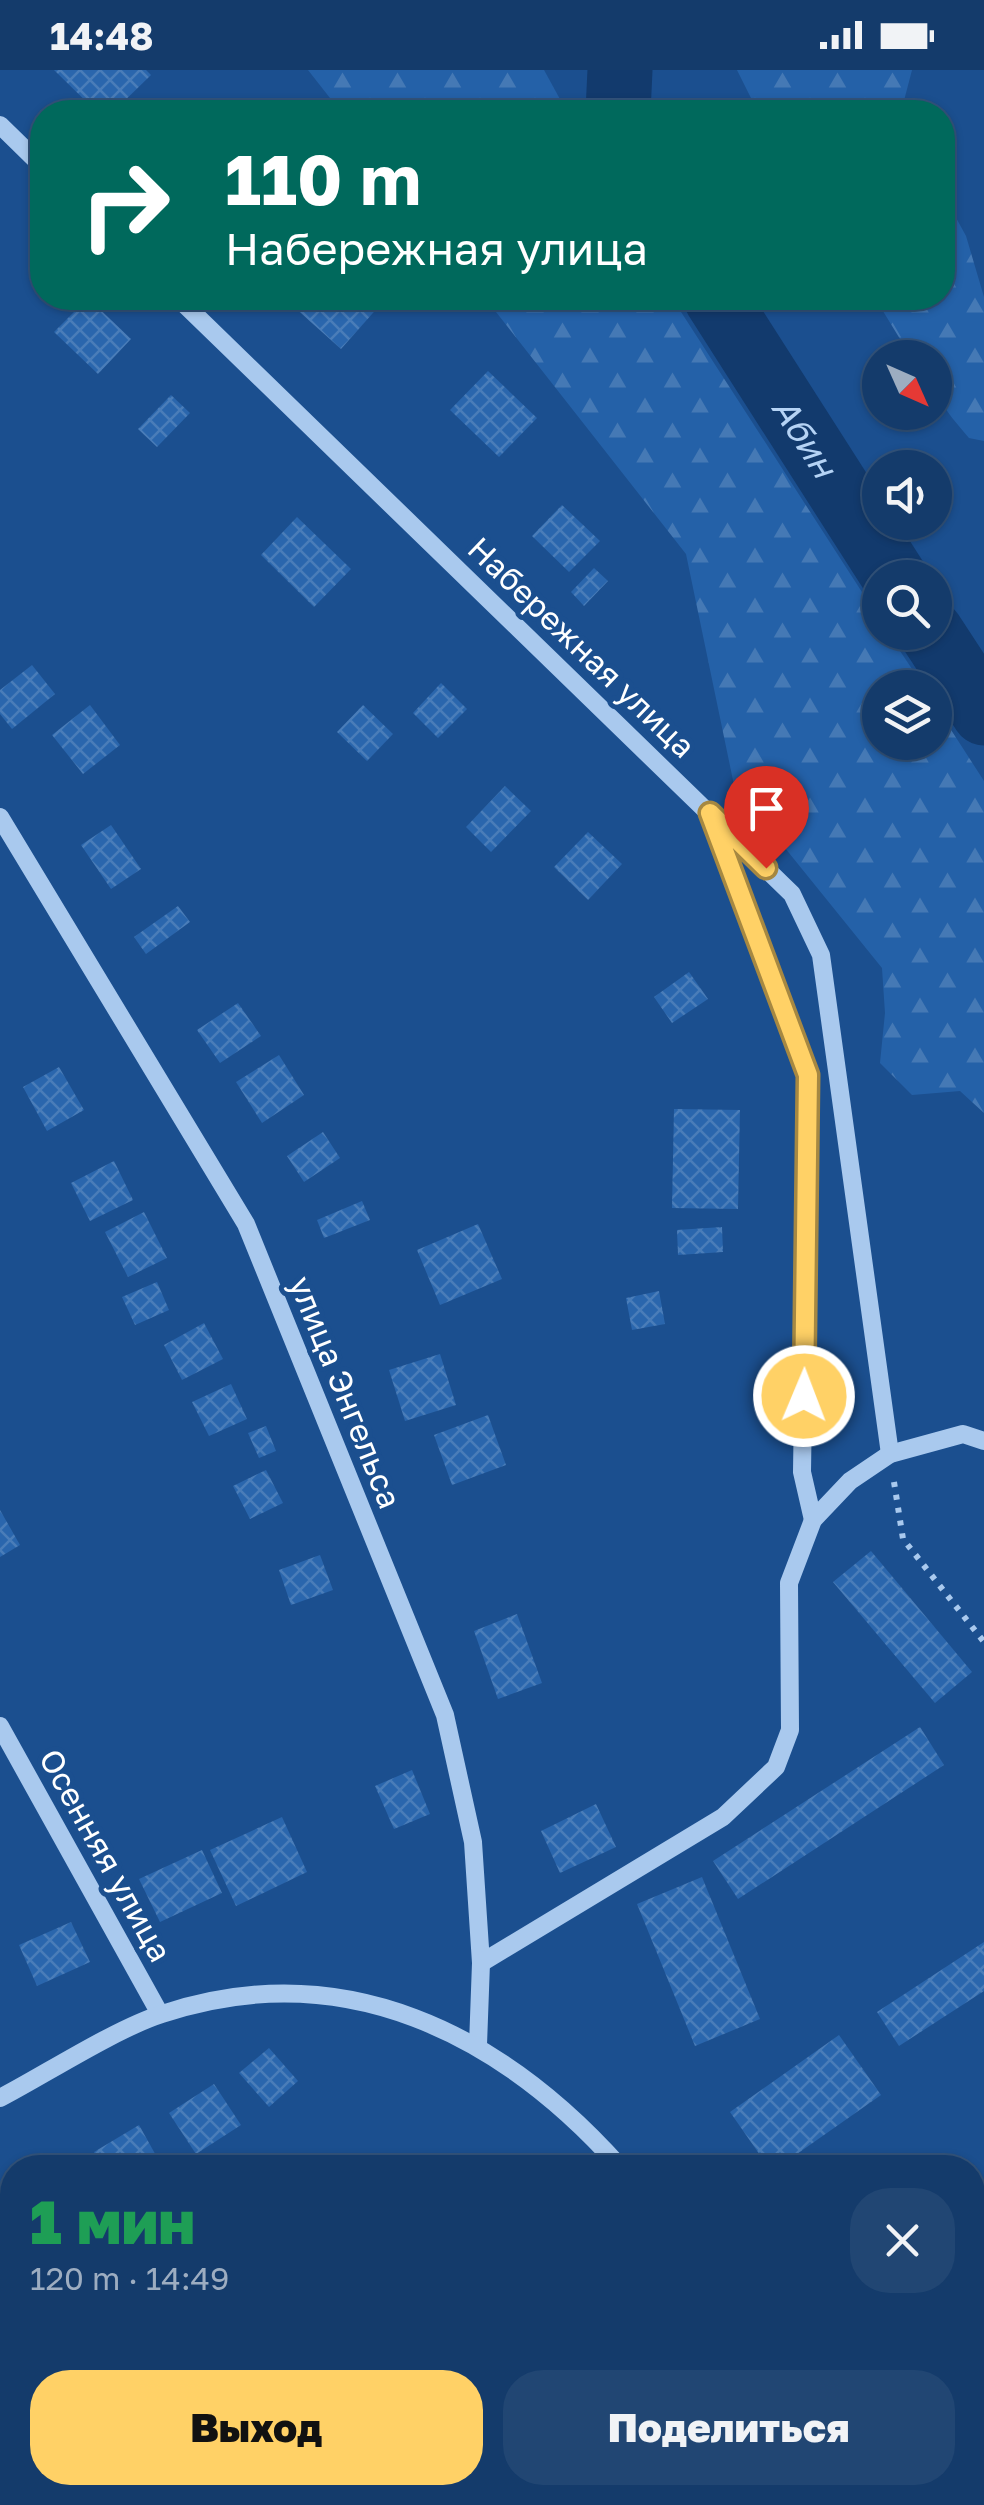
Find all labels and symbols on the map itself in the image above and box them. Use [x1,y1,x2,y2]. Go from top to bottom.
north arrow [862,340,952,430]
water label: Абин [764,389,847,487]
street label: Набережная улица [461,529,703,765]
pin [724,766,809,869]
street label: улица Энгельса [282,1270,410,1514]
position arrow [752,1344,856,1448]
street label: Осенняя улица [32,1742,180,1968]

